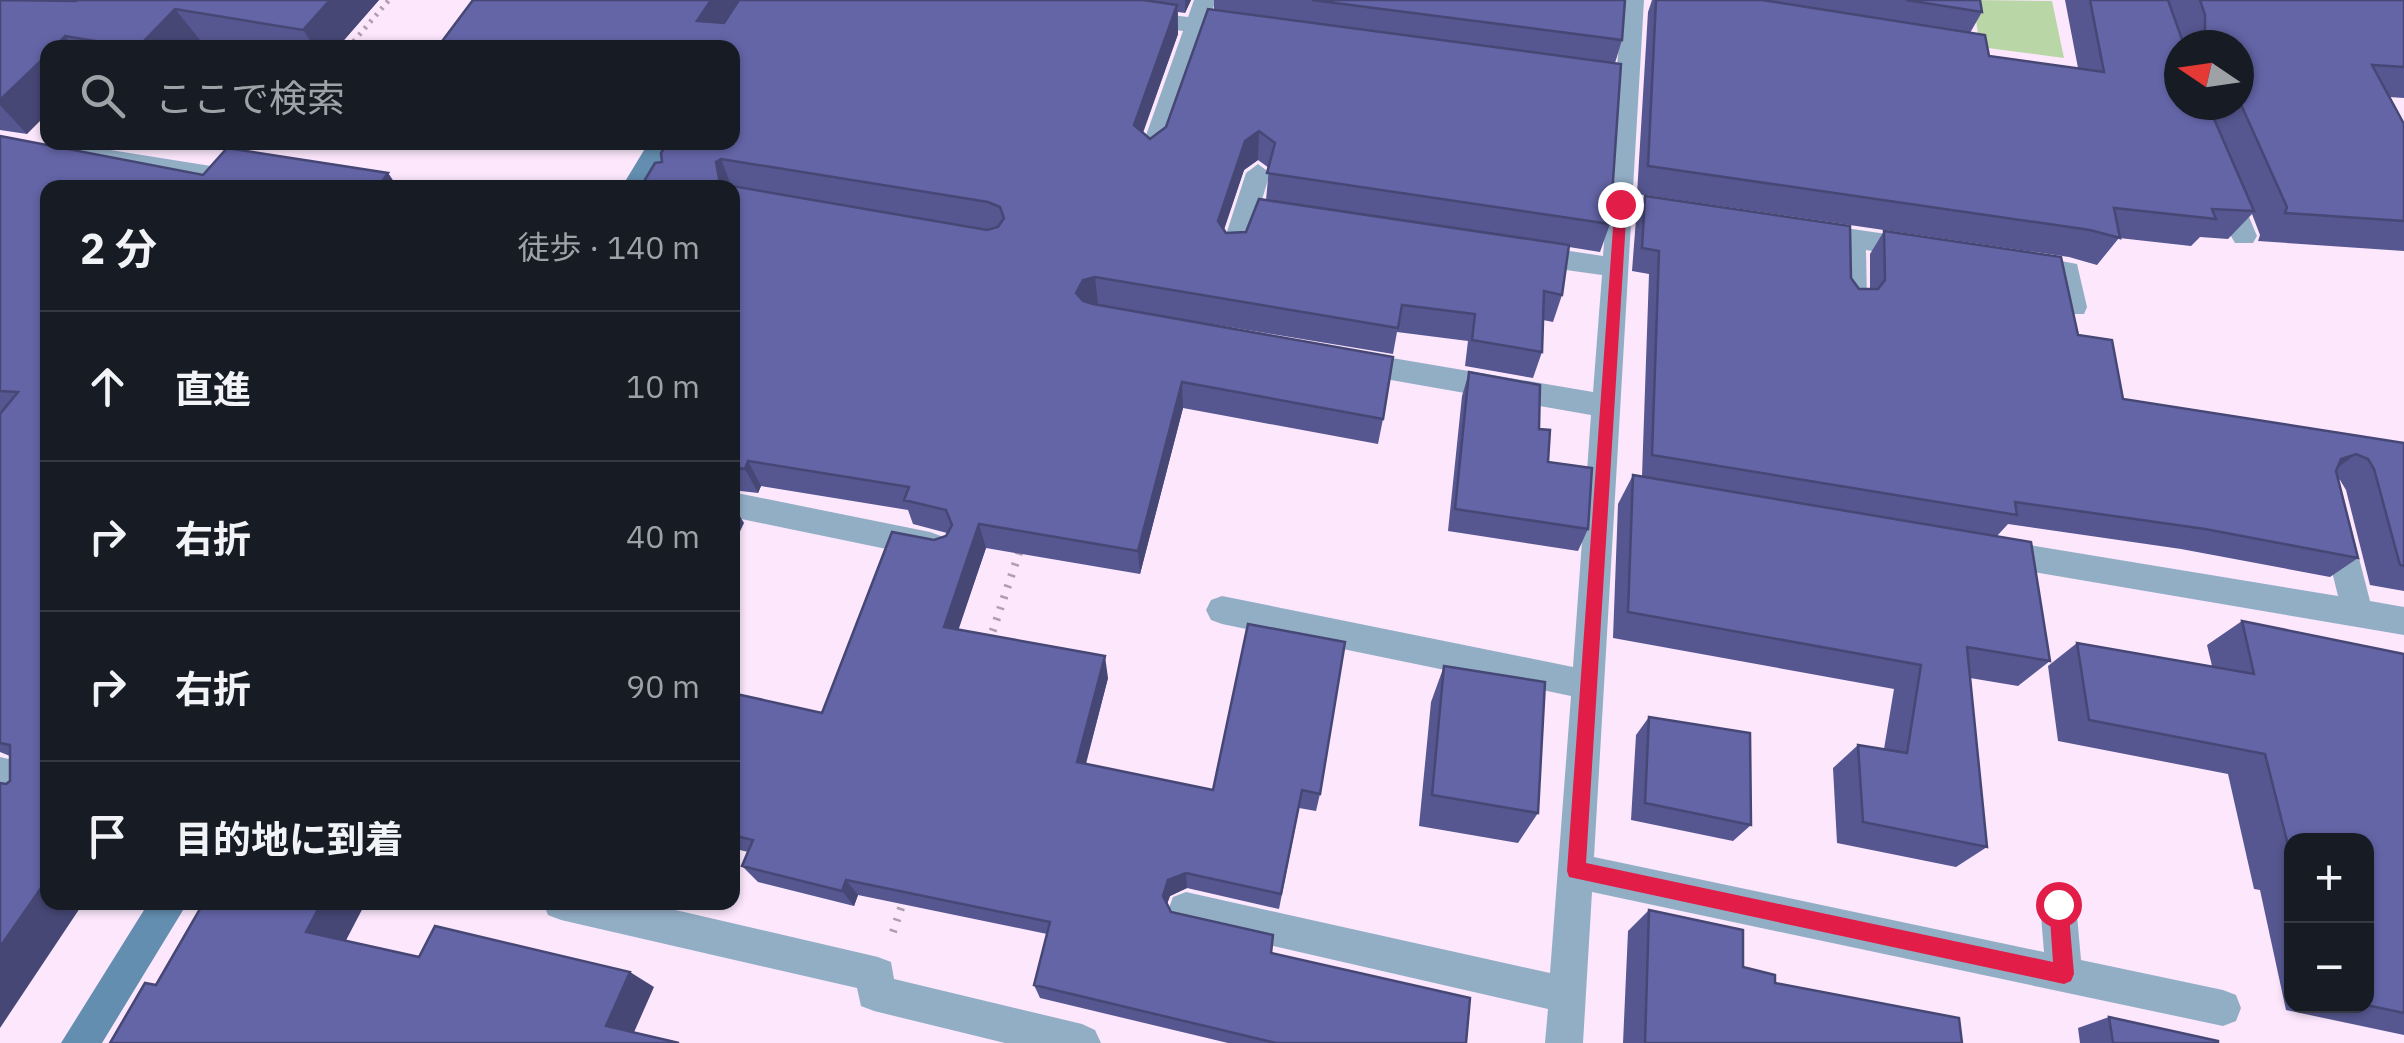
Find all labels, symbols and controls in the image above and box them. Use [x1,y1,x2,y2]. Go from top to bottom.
north arrow [2164,30,2254,120]
search box [40,40,740,150]
icon: search [75,68,130,123]
text: ここで検索 [155,73,345,122]
route end [1598,182,1644,228]
text: 2 分 [80,221,157,276]
text: 徒歩 · 140 m [517,226,700,268]
icon: ahead [80,359,135,414]
text: 直進 [175,364,251,413]
text: 10 m [626,365,700,407]
icon: right [80,509,135,564]
text: 右折 [175,514,251,563]
text: 40 m [626,515,700,557]
icon: right [80,659,135,714]
text: 右折 [175,664,251,713]
text: 90 m [626,665,700,707]
icon: arrive [80,809,135,864]
text: 目的地に到着 [175,814,403,863]
map controls [2284,833,2374,1013]
button: + [2284,833,2374,923]
route start [2036,882,2082,928]
button: − [2284,923,2374,1013]

